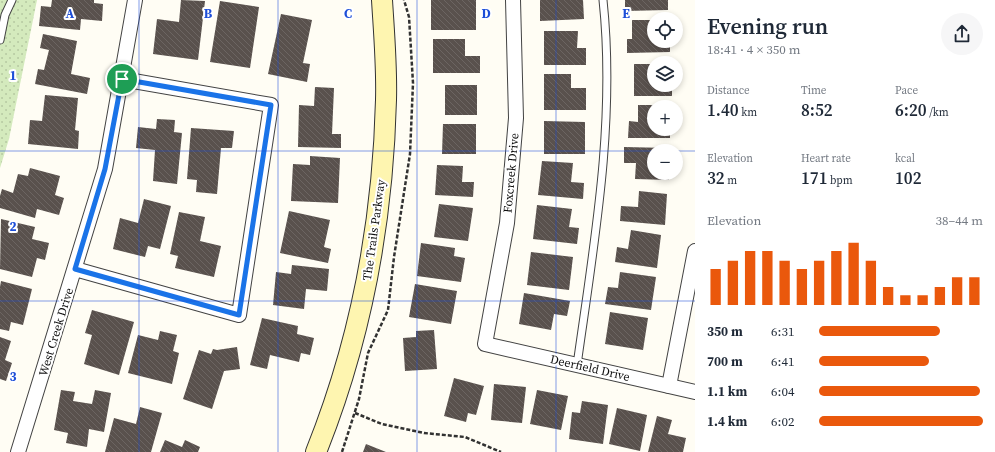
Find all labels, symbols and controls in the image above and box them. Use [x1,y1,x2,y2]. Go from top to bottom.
text: A [66,5,75,22]
text: B [204,5,213,22]
text: C [344,5,352,22]
text: D [481,5,491,22]
text: E [622,5,630,22]
text: Evening run [707,11,828,41]
map controls [647,12,683,180]
button: locate [647,12,683,48]
button: share [941,13,983,55]
text: 18:41 · 4 × 350 m [707,41,801,58]
button: layers [647,56,683,92]
pin [105,62,139,96]
text: 1 [9,67,17,84]
icon: arrive [111,68,133,90]
text: Distance [707,83,750,98]
text: Time [801,83,826,98]
text: Pace [895,83,918,98]
text: 1.40 [707,98,739,122]
text: 8:52 [801,98,833,122]
text: 6:20 [895,98,927,122]
button: + [647,100,683,136]
text: km [739,105,757,120]
text: /km [927,105,949,120]
street label: Foxcreek Drive [500,132,522,214]
button: − [647,144,683,180]
text: Elevation [707,151,753,166]
text: Heart rate [801,151,851,166]
text: kcal [895,151,915,166]
text: 32 [707,166,725,190]
text: 171 [801,166,828,190]
text: 102 [895,166,922,190]
text: m [725,173,737,188]
text: bpm [828,173,853,188]
street label: The Trails Parkway [359,178,389,282]
text: Elevation [707,212,761,229]
text: 38–44 m [936,212,983,229]
text: 2 [9,218,17,235]
street label: West Creek Drive [35,286,77,378]
text: 350 m [707,323,743,340]
text: 6:31 [771,323,794,340]
street label: Deerfield Drive [549,351,631,385]
text: 700 m [707,353,743,370]
text: 6:41 [771,353,794,370]
text: 3 [9,368,17,385]
text: 1.1 km [707,383,747,400]
text: 6:04 [771,383,794,400]
text: 1.4 km [707,413,747,430]
text: 6:02 [771,413,794,430]

